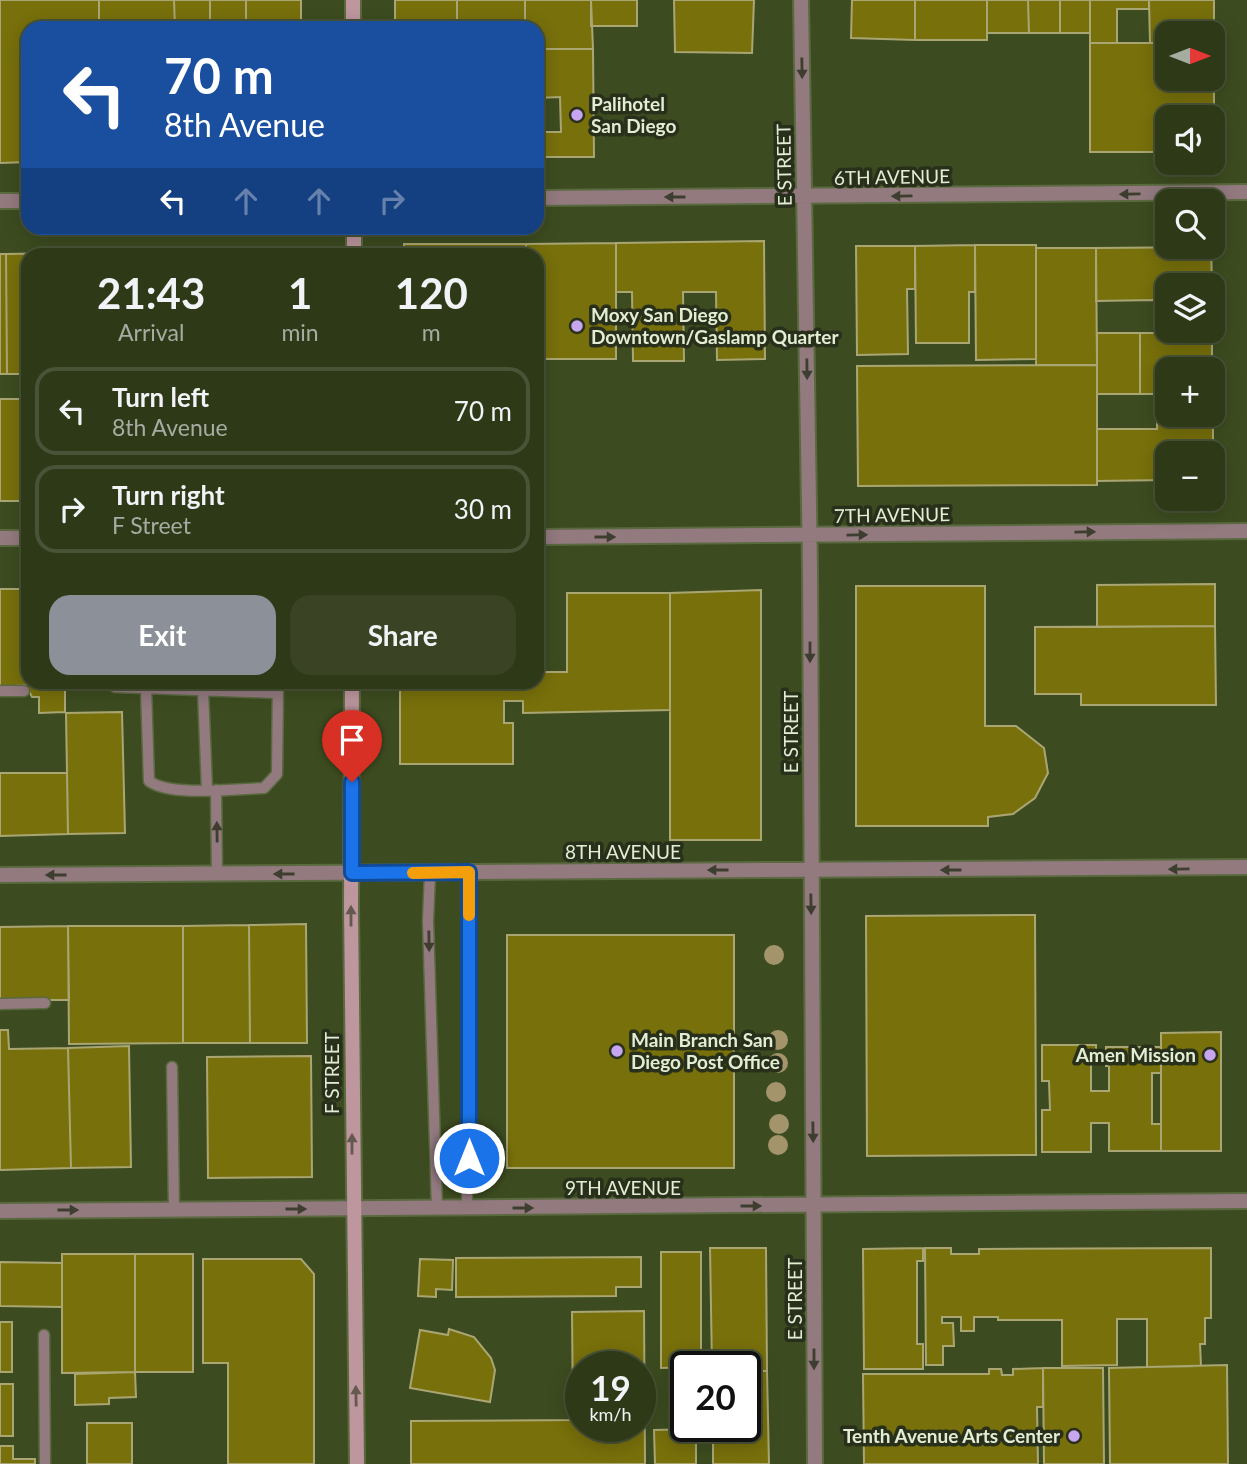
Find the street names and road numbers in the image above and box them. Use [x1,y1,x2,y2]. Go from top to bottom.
street label: E STREET [771,124,796,206]
street label: 6TH AVENUE [834,164,950,189]
street label: 7TH AVENUE [834,502,950,527]
street label: E STREET [779,691,802,773]
street label: 8TH AVENUE [565,840,681,863]
street label: F STREET [320,1032,343,1114]
street label: 9TH AVENUE [565,1176,681,1199]
street label: E STREET [783,1258,806,1340]

